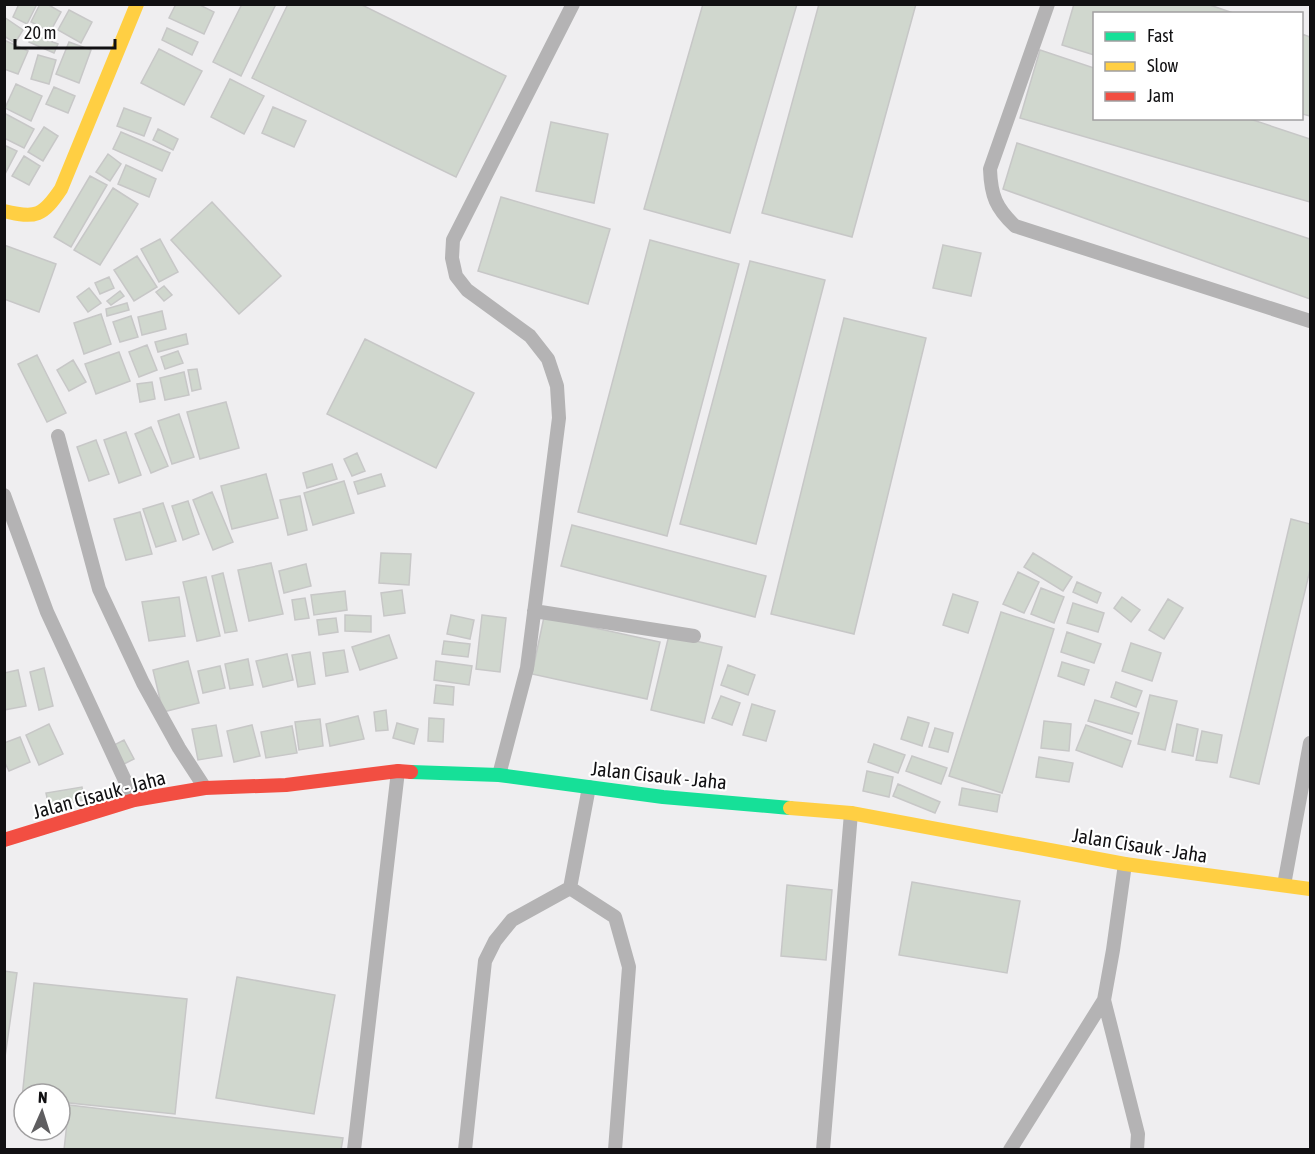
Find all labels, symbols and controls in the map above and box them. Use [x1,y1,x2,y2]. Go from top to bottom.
scale bar [15,12,116,50]
legend [1093,12,1303,120]
text: 20 m [24,22,56,43]
text: Fast [1147,25,1174,46]
text: Slow [1147,55,1178,76]
text: Jam [1147,85,1174,106]
street label: Jalan Cisauk - Jaha [590,756,728,794]
street label: Jalan Cisauk - Jaha [30,765,168,823]
street label: Jalan Cisauk - Jaha [1071,823,1209,867]
north arrow [12,1082,72,1142]
text: N [38,1088,48,1106]

